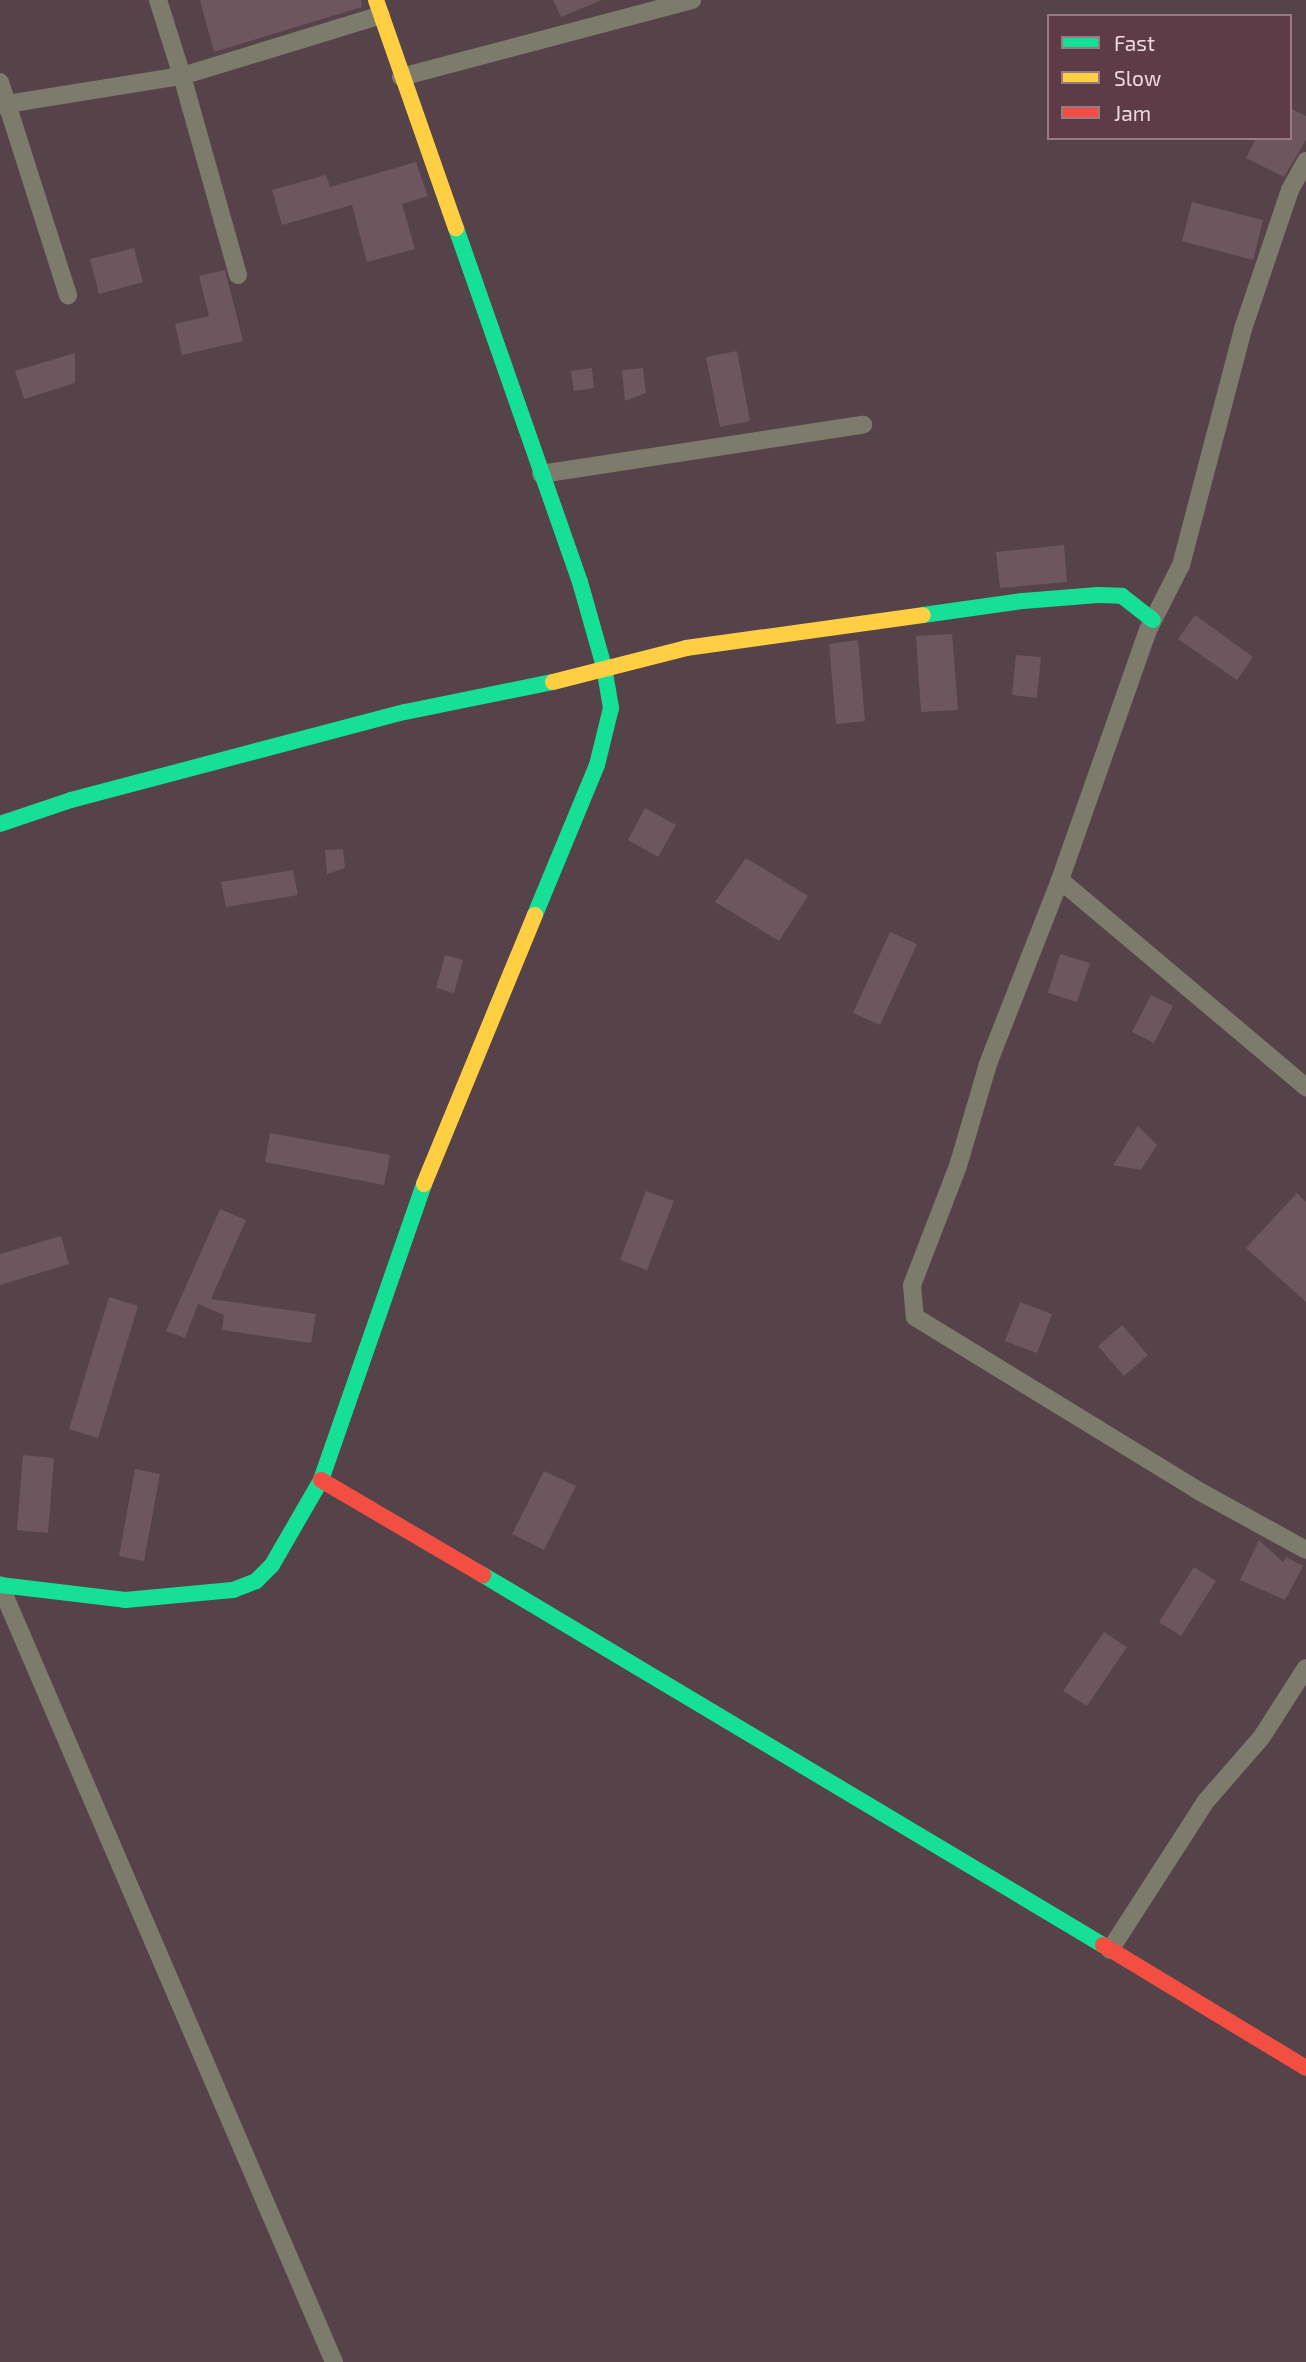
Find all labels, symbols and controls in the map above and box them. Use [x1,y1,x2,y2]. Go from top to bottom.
legend [1047,14,1292,140]
text: Fast [1114,30,1155,55]
text: Slow [1114,65,1161,90]
text: Jam [1114,100,1151,125]

